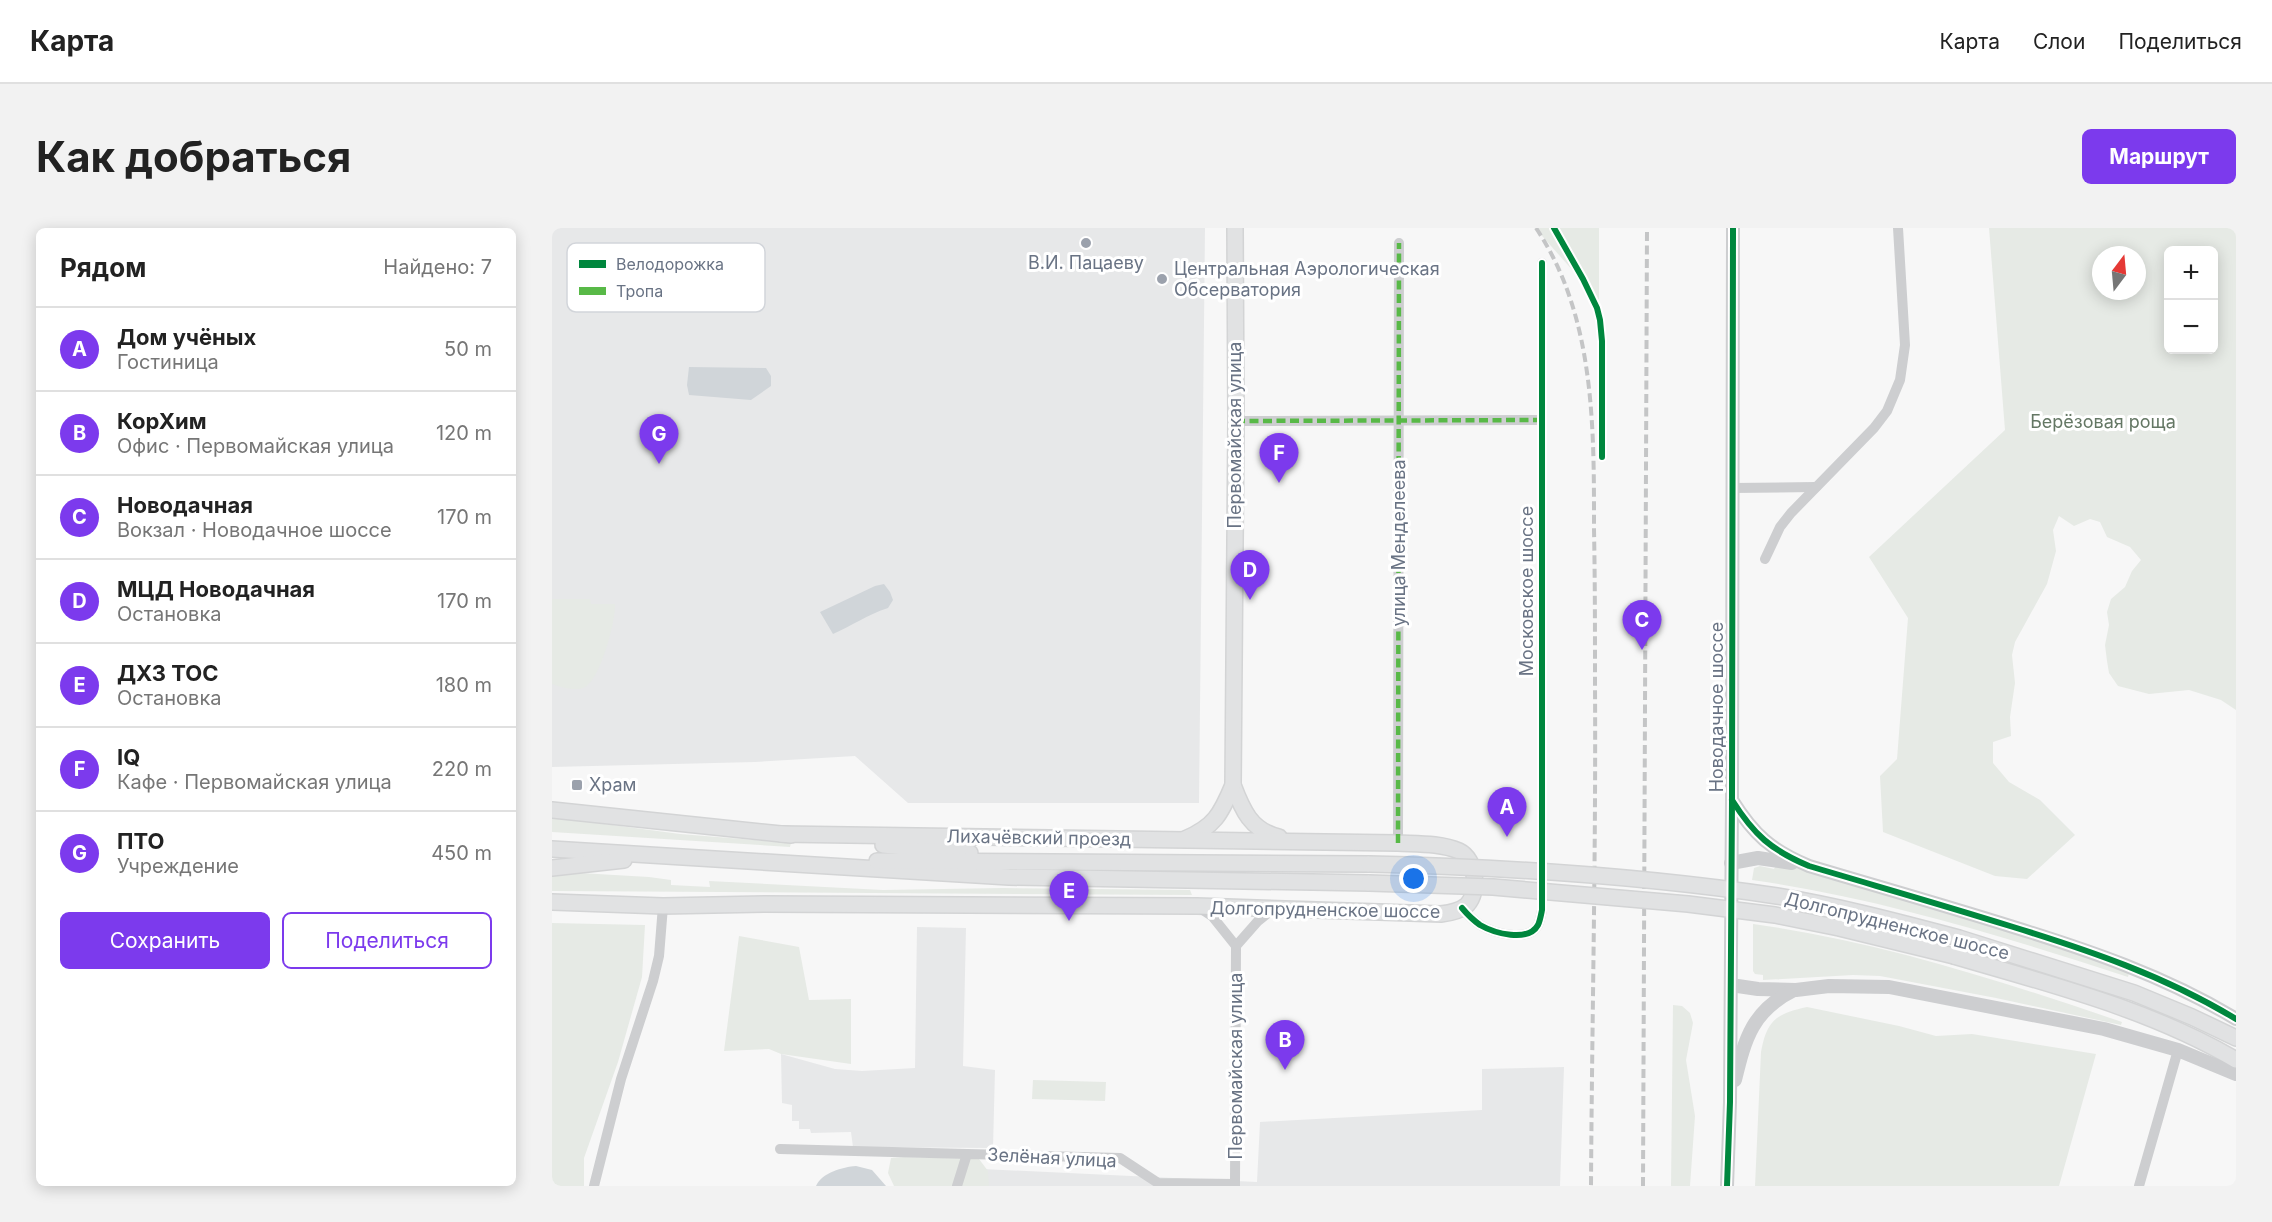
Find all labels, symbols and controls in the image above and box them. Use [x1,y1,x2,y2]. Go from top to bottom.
text: Карта [30,24,114,58]
text: Карта [1940,29,2000,54]
text: Слои [2033,29,2085,54]
text: Поделиться [2118,29,2242,54]
button: Маршрут [2082,129,2236,184]
text: Как добраться [36,131,351,182]
marker: В.И. Пацаеву [1079,236,1093,250]
legend [567,243,765,312]
north arrow [2092,246,2146,300]
map controls [2164,246,2218,354]
button: + [2164,246,2218,300]
text: Рядом [60,252,146,283]
place label: В.И. Пацаеву [1028,252,1144,273]
text: Велодорожка [616,254,724,274]
text: Найдено: 7 [383,255,492,279]
place label: Центральная Аэрологическая Обсерватория [1174,258,1440,300]
marker: Центральная Аэрологическая Обсерватория [1155,272,1169,286]
text: Тропа [616,281,663,301]
button: − [2164,300,2218,354]
text: Дом учёных [117,324,256,350]
text: A [72,337,87,361]
text: 50 m [444,337,492,361]
street label: Первомайская улица [1224,342,1245,528]
text: Гостиница [117,350,219,374]
text: КорХим [117,408,207,434]
park label: Берёзовая роща [2030,411,2176,432]
pin: G [640,414,678,464]
text: B [73,421,86,445]
text: 120 m [436,421,492,445]
text: Офис · Первомайская улица [117,434,394,458]
pin: F [1260,434,1298,483]
street label: улица Менделеева [1388,459,1409,627]
text: Новодачная [117,492,253,518]
text: C [72,505,87,529]
text: 170 m [437,505,492,529]
street label: Московское шоссе [1516,506,1537,676]
text: Вокзал · Новодачное шоссе [117,518,392,542]
pin: D [1230,550,1270,600]
text: МЦД Новодачная [117,576,315,602]
text: D [72,589,87,613]
text: 170 m [437,589,492,613]
pin: C [1622,600,1662,650]
text: Остановка [117,602,221,626]
street label: Новодачное шоссе [1706,622,1727,792]
text: ДХЗ ТОС [117,660,218,686]
text: E [73,673,86,697]
text: 180 m [436,673,492,697]
text: Остановка [117,686,221,710]
text: IQ [117,744,140,770]
text: F [74,757,85,781]
text: 220 m [432,757,492,781]
text: Кафе · Первомайская улица [117,770,392,794]
place label: Храм [589,774,636,795]
marker: Храм [570,778,584,792]
pin: A [1488,788,1526,837]
street label: Лихачёвский проезд [947,825,1131,850]
text: ПТО [117,828,164,854]
text: G [72,841,87,865]
text: 450 m [431,841,492,865]
text: Учреждение [117,854,239,878]
your location [1399,864,1428,893]
pin: E [1050,872,1088,921]
street label: Долгопрудненское шоссе [1783,887,2011,964]
street label: Долгопрудненское шоссе [1210,897,1440,922]
button: Сохранить [60,912,270,969]
button: Поделиться [282,912,492,969]
street label: Первомайская улица [1225,973,1246,1159]
pin: B [1266,1020,1304,1070]
street label: Зелёная улица [987,1144,1117,1171]

